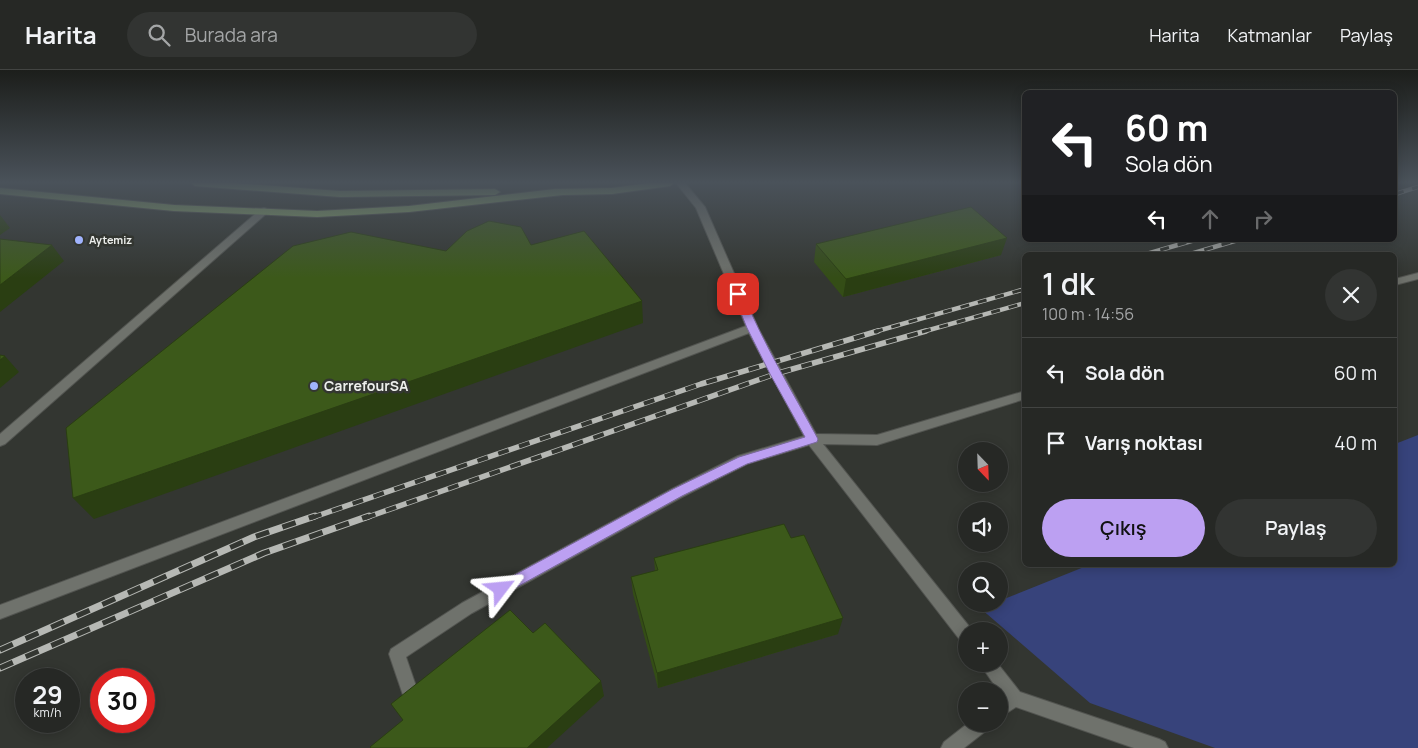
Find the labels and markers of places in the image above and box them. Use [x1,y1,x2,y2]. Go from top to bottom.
place label: Aytemiz [89,232,132,247]
marker: Aytemiz [73,234,85,246]
pin [717,273,759,315]
place label: CarrefourSA [324,376,409,395]
marker: CarrefourSA [308,380,320,392]

